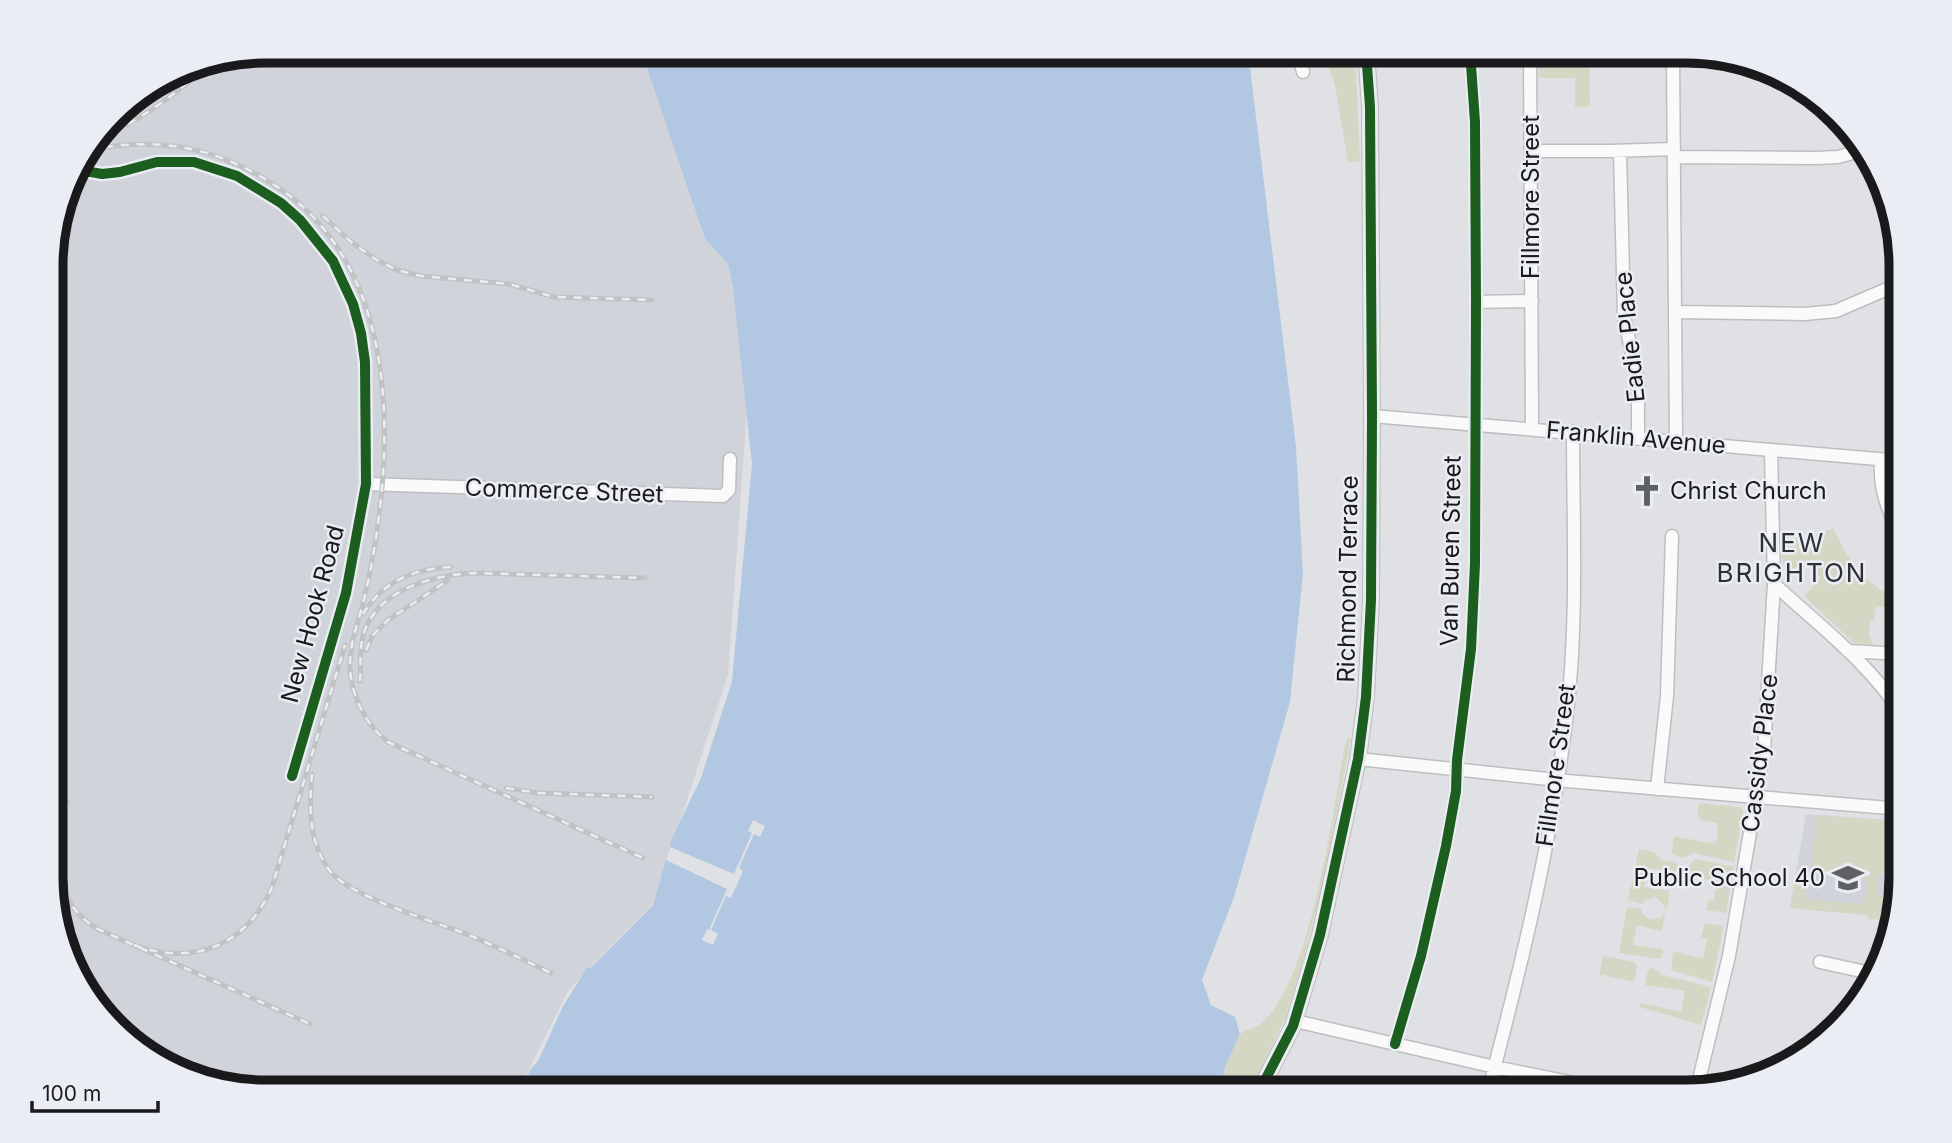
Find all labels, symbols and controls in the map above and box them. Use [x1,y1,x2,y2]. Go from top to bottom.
street label: Fillmore Street [1516,115,1545,279]
street label: Eadie Place [1608,270,1651,404]
street label: Franklin Avenue [1545,415,1727,460]
street label: Van Buren Street [1434,455,1467,647]
street label: Commerce Street [464,473,664,508]
church icon: Christ Church [1630,474,1664,508]
street label: Richmond Terrace [1331,475,1364,683]
place label: Christ Church [1670,476,1827,505]
street label: New Hook Road [275,522,350,706]
district label: NEW BRIGHTON [1717,527,1867,588]
street label: Cassidy Place [1735,672,1784,834]
street label: Fillmore Street [1530,682,1581,848]
school or university icon: Public School 40 [1831,861,1865,895]
place label: Public School 40 [1633,863,1825,892]
scale bar [32,1070,158,1114]
text: 100 m [42,1081,101,1106]

